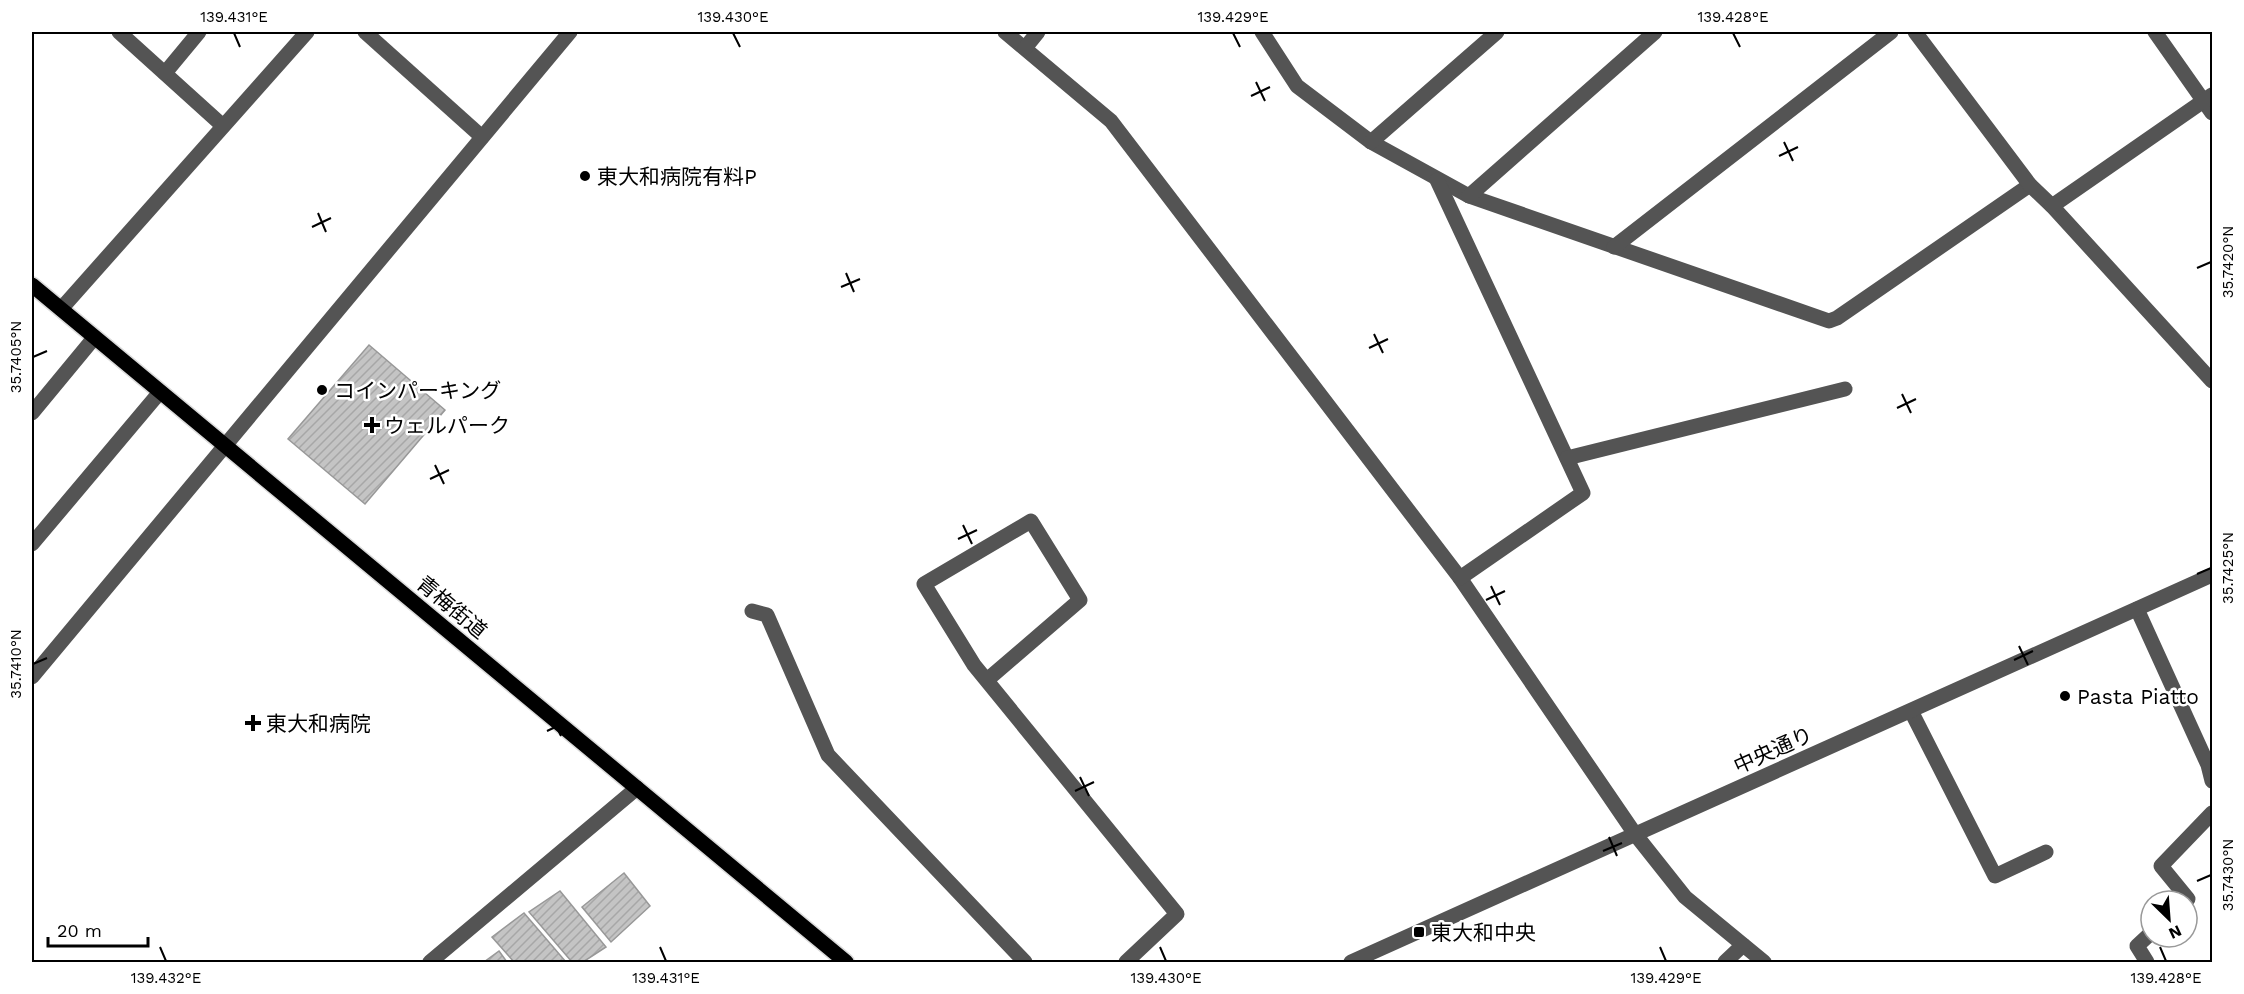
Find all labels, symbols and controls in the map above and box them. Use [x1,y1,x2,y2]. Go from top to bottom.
text: 139.431°E [200,8,268,26]
text: 139.430°E [697,8,769,26]
text: 139.429°E [1197,8,1269,26]
text: 139.428°E [1697,8,1769,26]
place label: 東大和病院有料P [597,164,757,189]
marker: 東大和病院有料P [578,169,592,183]
text: 35.7420°N [2219,226,2237,298]
text: 35.7405°N [7,321,25,393]
place label: コインパーキング [334,378,501,403]
marker: コインパーキング [315,383,329,397]
place label: ウェルパーク [384,413,510,438]
marker: ウェルパーク [365,418,379,432]
text: 35.7425°N [2219,532,2237,604]
street label: 青梅街道 [412,570,492,644]
text: 35.7410°N [7,629,25,699]
place label: Pasta Piatto [2077,684,2199,709]
marker: Pasta Piatto [2058,689,2072,703]
place label: 東大和病院 [266,711,371,736]
marker: 東大和病院 [244,714,262,732]
street label: 中央通り [1730,721,1816,779]
text: 35.7430°N [2219,839,2237,911]
north arrow [2139,889,2199,949]
scale bar [48,910,148,948]
text: 20 m [57,920,102,941]
place label: 東大和中央 [1431,920,1536,945]
text: N [2166,921,2185,943]
marker: 東大和中央 [1412,925,1426,939]
text: 139.432°E [131,969,201,987]
text: 139.431°E [632,969,700,987]
text: 139.430°E [1130,969,1202,987]
text: 139.429°E [1630,969,1702,987]
text: 139.428°E [2130,969,2202,987]

